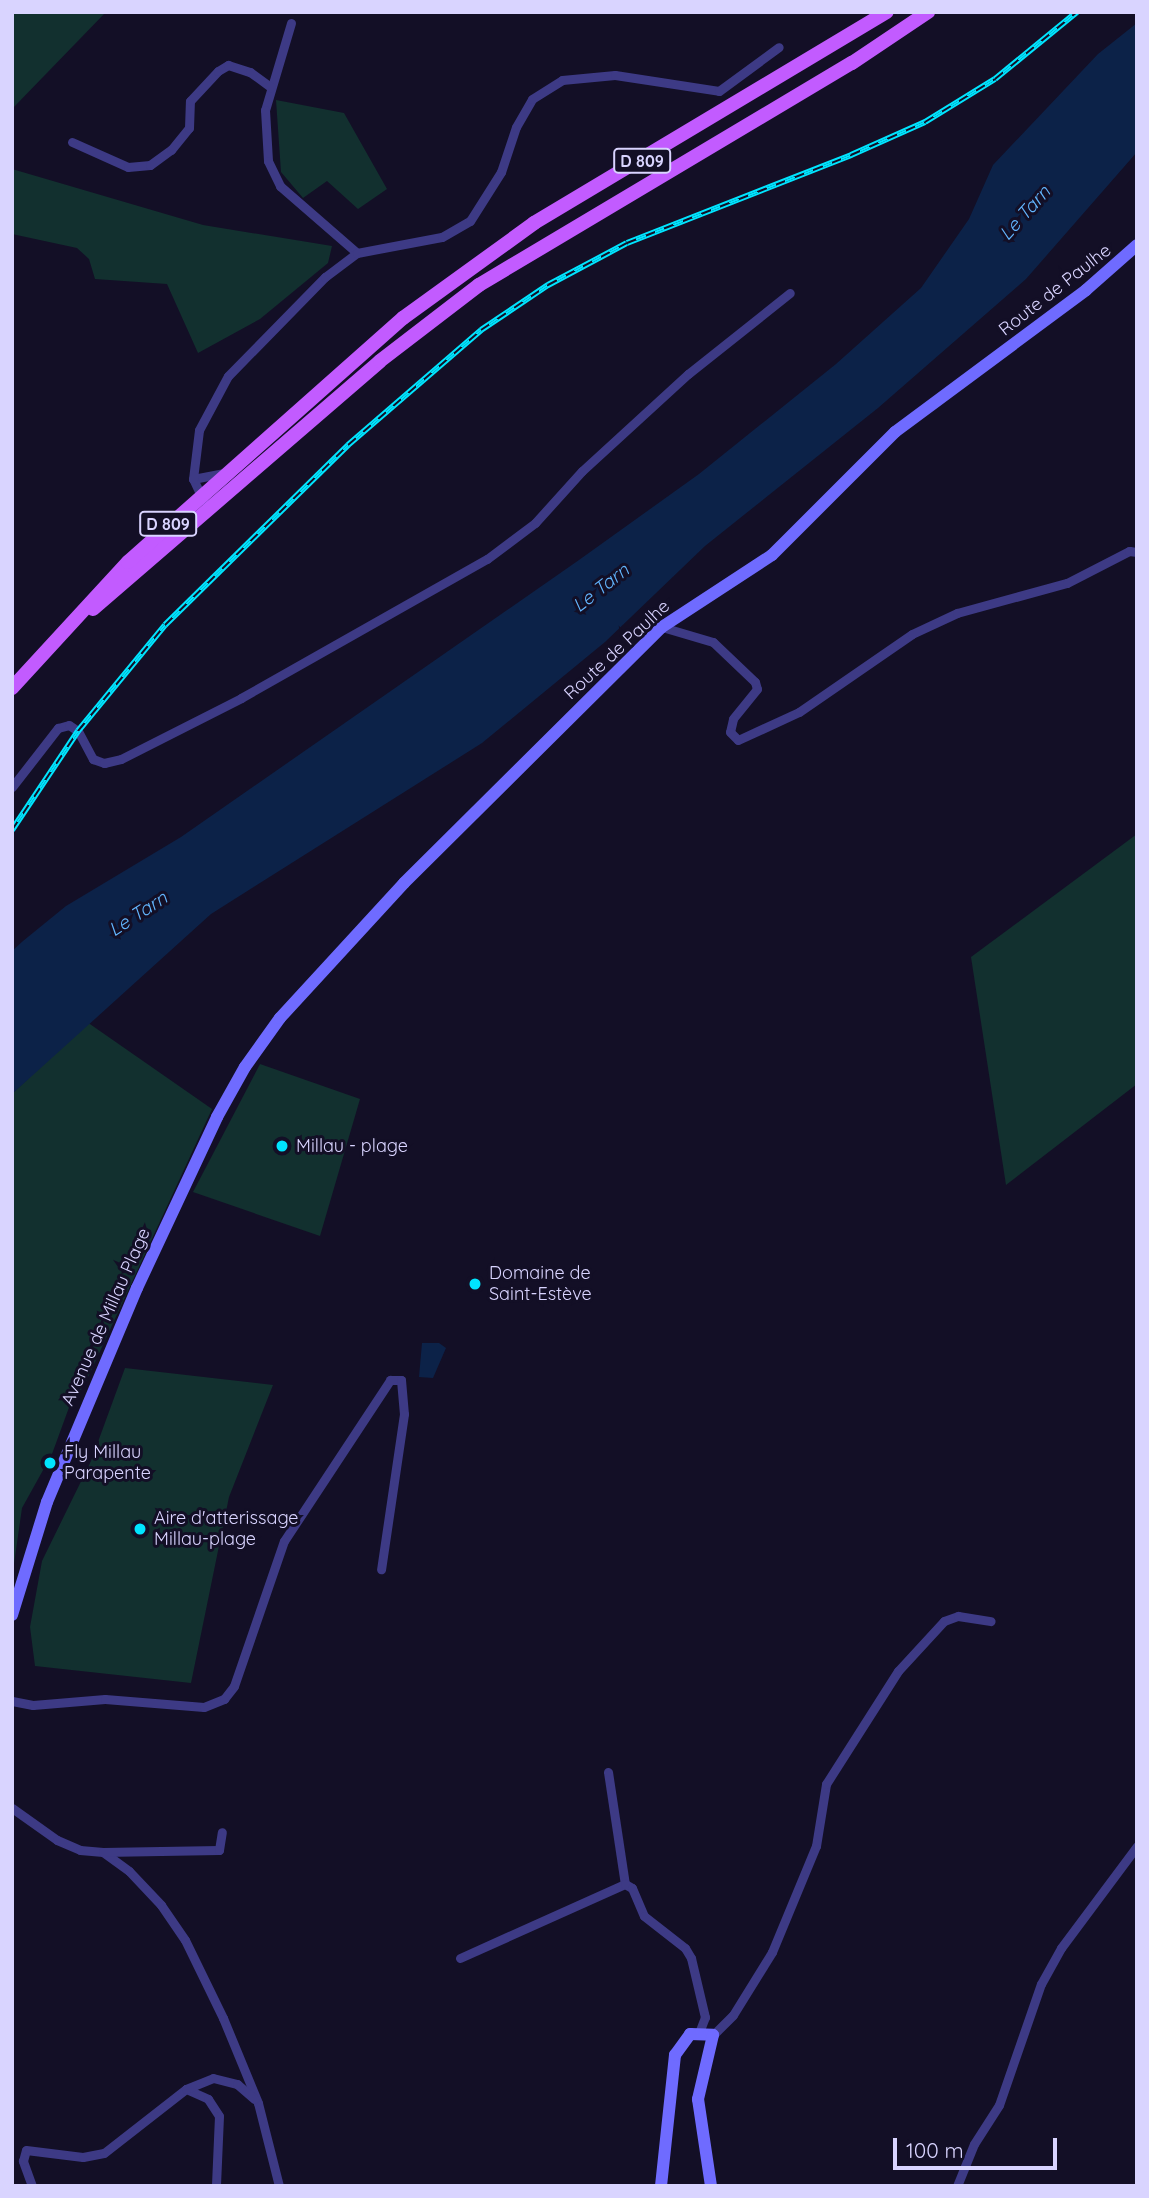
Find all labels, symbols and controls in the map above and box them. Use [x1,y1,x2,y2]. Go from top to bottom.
road number: D 809 [612,148,672,174]
water label: Le Tarn [995,181,1055,245]
street label: Route de Paulhe [995,240,1115,340]
road number: D 809 [138,512,198,537]
water label: Le Tarn [568,559,634,617]
street label: Route de Paulhe [560,596,674,704]
water label: Le Tarn [104,887,172,941]
place label: Millau - plage [296,1135,408,1157]
marker: Millau - plage [274,1138,290,1154]
street label: Avenue de Millau Plage [57,1225,155,1409]
place label: Domaine de Saint-Estève [489,1263,592,1306]
marker: Domaine de Saint-Estève [467,1276,483,1292]
place label: Fly Millau Parapente [64,1442,151,1484]
marker: Fly Millau Parapente [42,1455,58,1471]
place label: Aire d'atterissage Millau-plage [154,1508,298,1550]
marker: Aire d'atterissage Millau-plage [132,1521,148,1537]
scale bar [897,2124,1062,2168]
text: 100 m [906,2137,964,2163]

